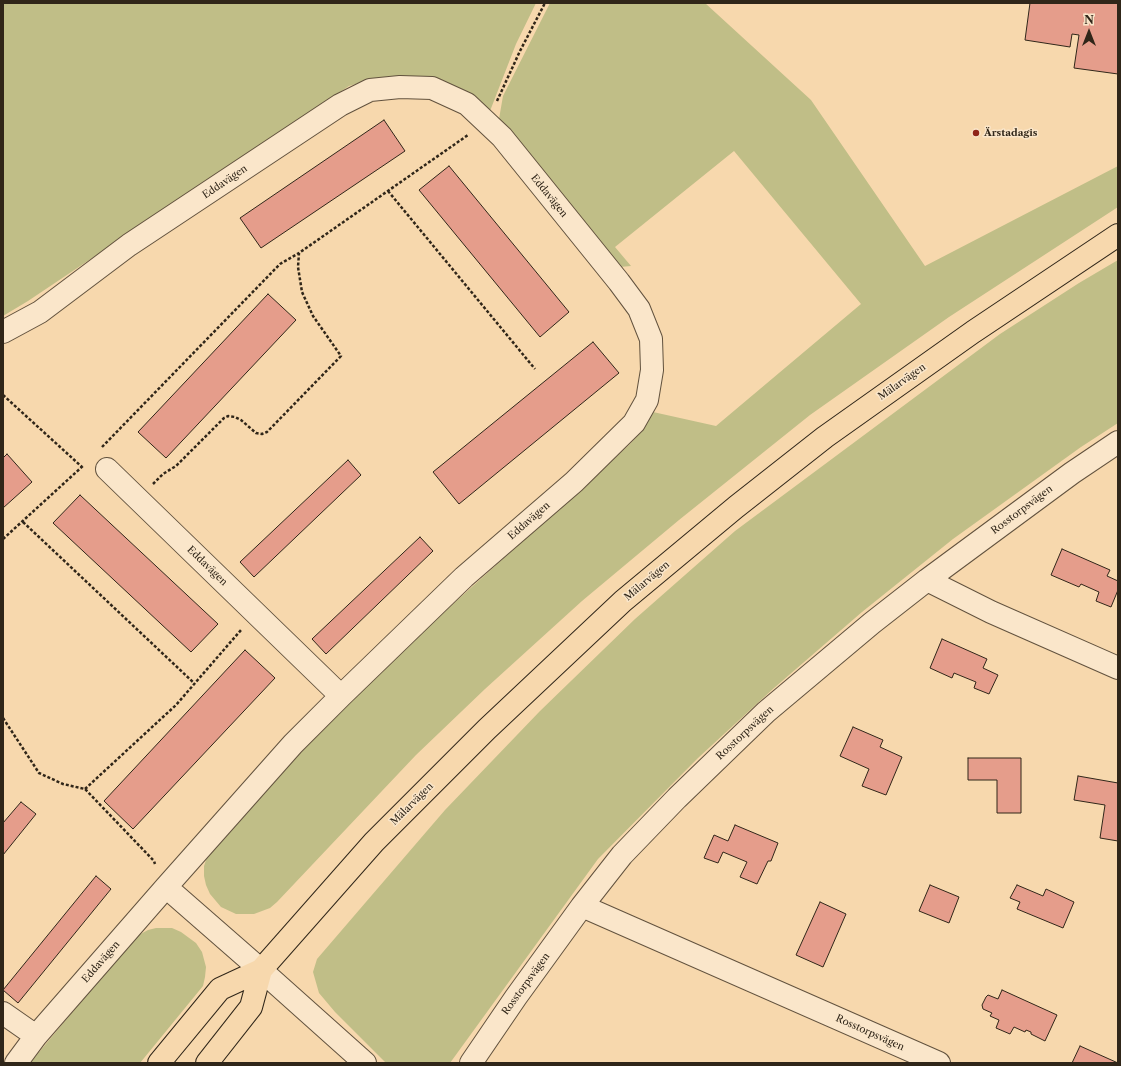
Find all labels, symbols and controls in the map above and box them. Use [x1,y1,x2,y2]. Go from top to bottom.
north arrow [1069,12,1109,52]
text: N [1084,13,1094,27]
place label: Ärstadagis [984,127,1037,139]
marker: Ärstadagis [971,128,981,138]
street label: Eddavägen [200,163,250,201]
street label: Eddavägen [528,172,570,220]
street label: Mälarvägen [876,361,928,403]
street label: Rosstorpsvägen [989,483,1055,537]
street label: Eddavägen [506,500,552,542]
street label: Eddavägen [184,544,230,588]
street label: Mälarvägen [622,559,672,603]
street label: Rosstorpsvägen [714,703,776,763]
street label: Mälarvägen [388,780,436,828]
street label: Eddavägen [80,939,122,985]
street label: Rosstorpsvägen [499,951,553,1017]
street label: Rosstorpsvägen [834,1013,906,1053]

